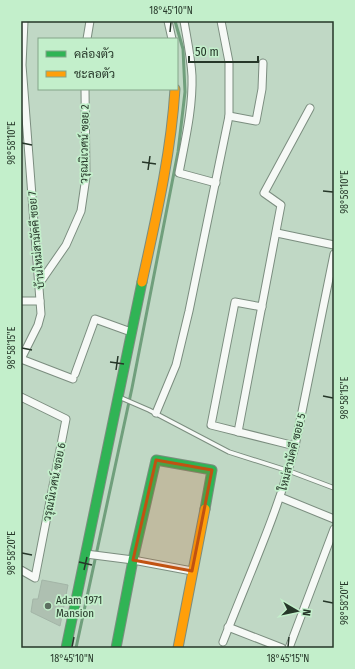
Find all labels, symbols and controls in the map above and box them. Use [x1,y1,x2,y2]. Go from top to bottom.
text: 18°45'10"N [149,5,193,17]
legend [38,38,178,90]
scale bar [189,38,258,64]
text: 50 m [195,45,219,59]
text: คล่องตัว [74,47,114,61]
text: ชะลอตัว [74,67,115,81]
street label: วรุณนิเวศน์ ซอย 2 [75,104,94,184]
text: 98°58'10"E [6,121,18,165]
text: 98°58'10"E [339,170,351,214]
street label: บ้านใหม่สามัคคี ซอย 7 [24,190,47,290]
text: 98°58'15"E [6,326,18,369]
text: 98°58'15"E [339,376,351,419]
street label: ใหม่สามัคคี ซอย 5 [274,412,308,493]
street label: วรุณนิเวศน์ ซอย 6 [39,441,71,523]
text: 98°58'20"E [6,531,18,575]
text: 98°58'20"E [339,581,351,625]
north arrow [277,591,317,631]
place label: Adam 1971 Mansion [56,594,102,620]
marker: Adam 1971 Mansion [43,601,53,611]
text: N [299,608,313,617]
text: 18°45'10"N [50,653,94,665]
text: 18°45'15"N [267,653,309,665]

